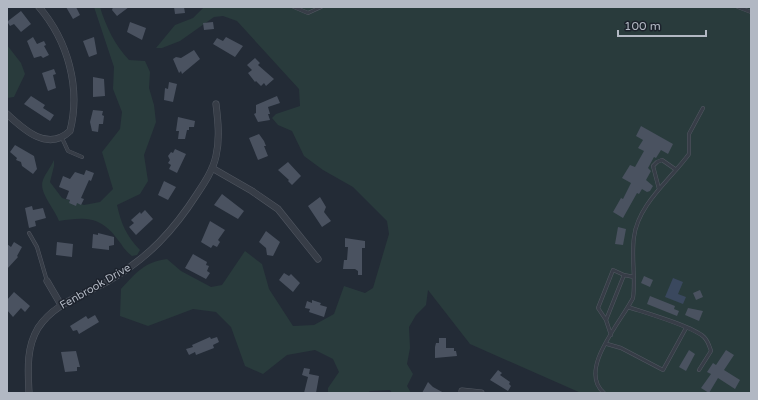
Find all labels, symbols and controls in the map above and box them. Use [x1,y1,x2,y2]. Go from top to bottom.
scale bar [618,12,706,38]
text: 100 m [624,19,661,33]
street label: Fenbrook Drive [58,261,133,312]

